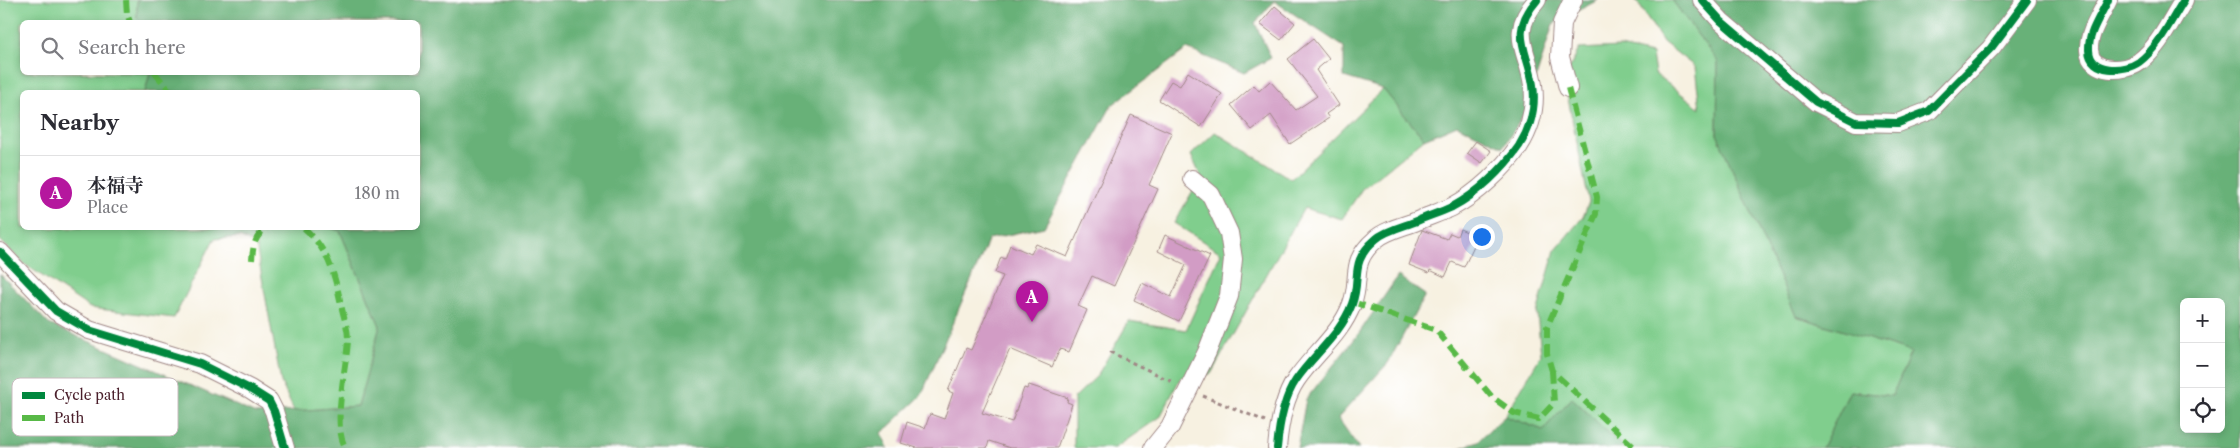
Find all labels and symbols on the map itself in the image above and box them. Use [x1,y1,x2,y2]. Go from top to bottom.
your location [1469,224,1495,250]
pin: A [1016,281,1048,322]
legend [12,378,178,436]
text: Cycle path [54,386,125,404]
text: Path [54,409,84,427]

